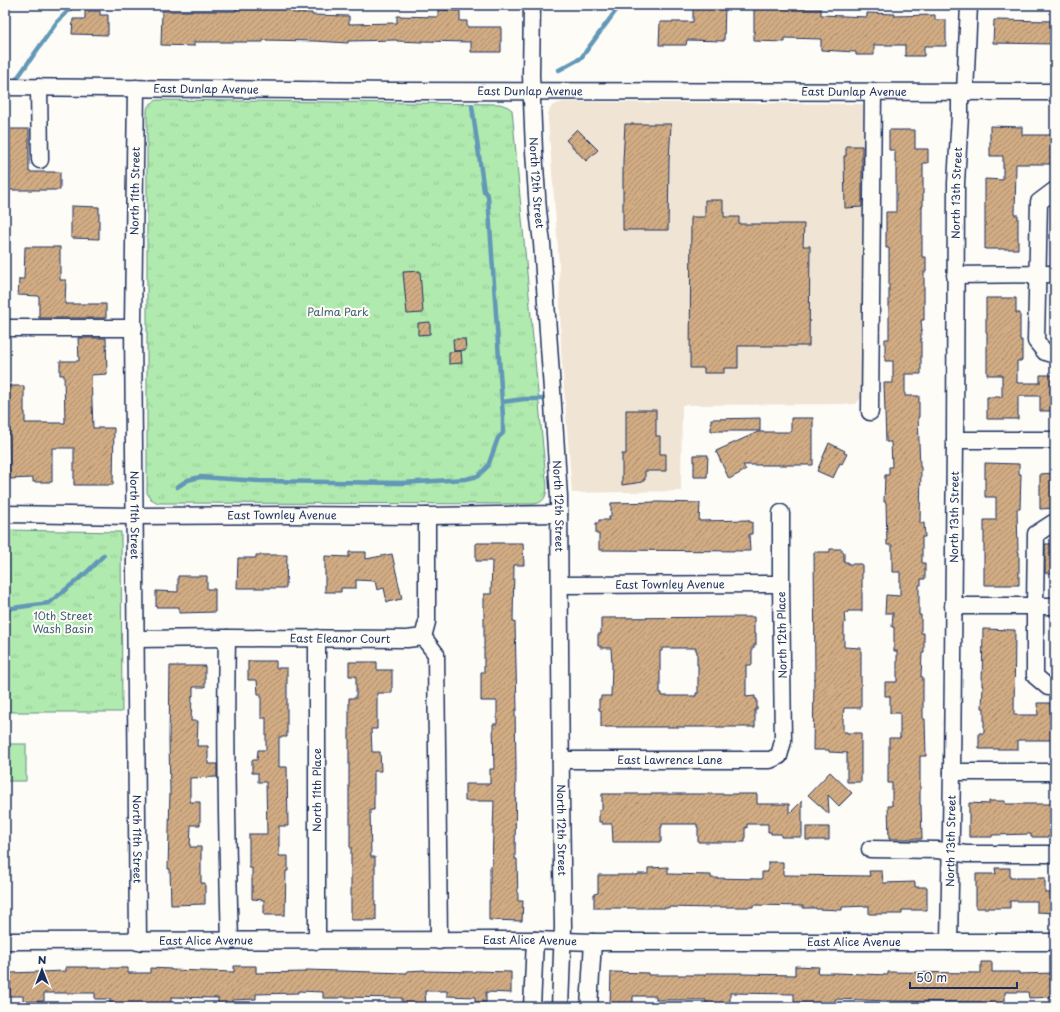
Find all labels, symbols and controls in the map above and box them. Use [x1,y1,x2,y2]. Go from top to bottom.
street label: East Dunlap Avenue [153,80,259,98]
street label: East Dunlap Avenue [477,82,583,99]
street label: East Dunlap Avenue [801,83,907,100]
street label: North 12th Street [525,137,549,229]
street label: North 11th Street [125,147,144,235]
street label: North 13th Street [947,147,966,239]
park label: Palma Park [307,303,369,320]
street label: North 12th Street [549,460,568,552]
street label: North 11th Street [126,471,144,559]
street label: North 13th Street [945,471,963,563]
street label: East Townley Avenue [227,506,337,523]
street label: East Townley Avenue [615,575,725,593]
street label: North 12th Place [772,591,791,679]
park label: 10th Street Wash Basin [32,607,94,637]
street label: East Eleanor Court [290,629,391,647]
street label: North 11th Place [308,748,325,832]
street label: East Lawrence Lane [617,751,723,768]
street label: North 12th Street [553,784,571,876]
street label: North 11th Street [129,795,147,883]
street label: North 13th Street [941,795,960,887]
street label: East Alice Avenue [483,931,577,949]
street label: East Alice Avenue [159,932,253,949]
street label: East Alice Avenue [807,933,901,950]
north arrow [22,950,62,990]
text: N [38,951,47,968]
scale bar [910,964,1017,990]
text: 50 m [916,968,947,986]

